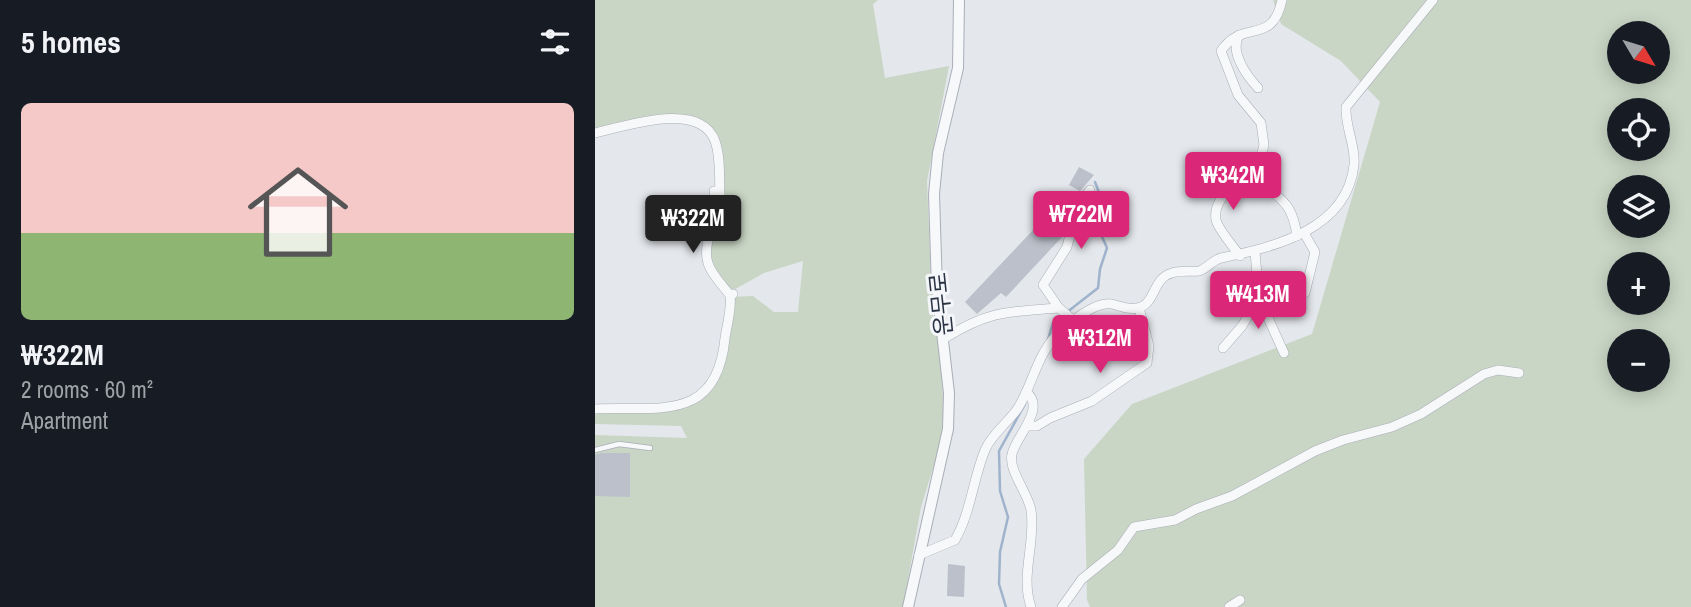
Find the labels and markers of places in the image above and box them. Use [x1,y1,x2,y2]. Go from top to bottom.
pin: ₩342M [1184,152,1282,212]
pin: ₩722M [1032,191,1130,251]
pin: ₩322M [644,196,742,255]
pin: ₩413M [1209,272,1307,331]
pin: ₩312M [1051,316,1149,375]

